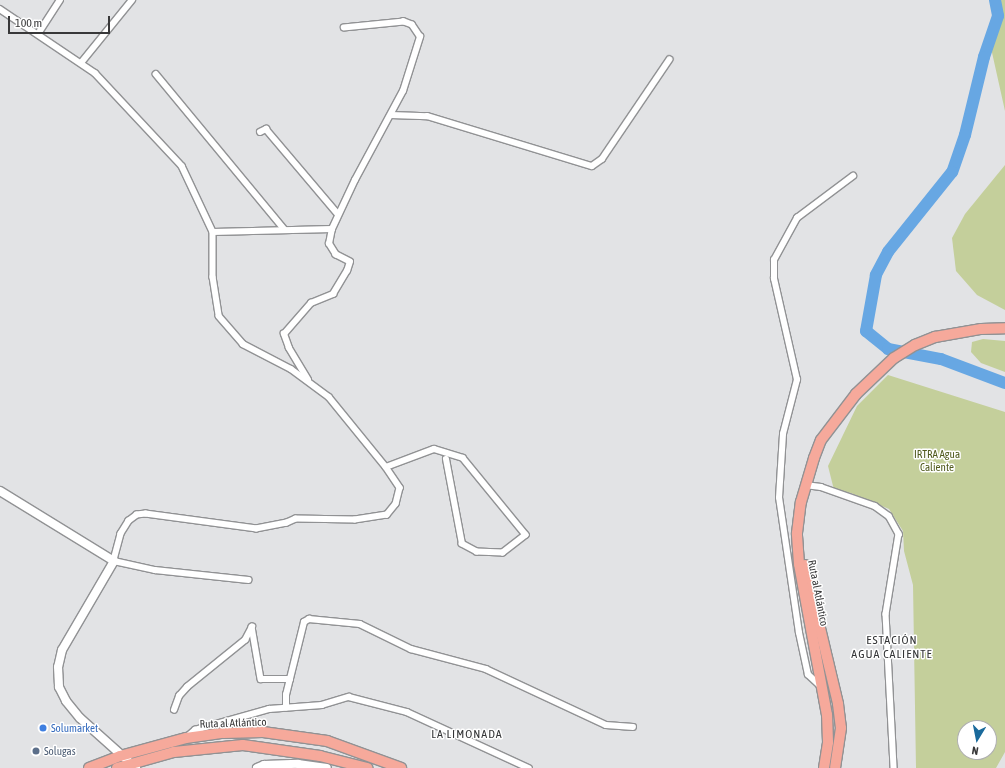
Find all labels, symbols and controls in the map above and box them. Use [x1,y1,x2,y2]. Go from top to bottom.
scale bar [10,8,112,34]
text: 100 m [15,16,42,30]
park label: IRTRA Agua Caliente [914,448,960,474]
street label: Ruta al Atlántico [805,559,831,627]
district label: ESTACIÓN AGUA CALIENTE [851,634,933,662]
street label: Ruta al Atlántico [199,715,267,731]
north arrow [957,720,997,760]
place label: Solumarket [51,721,98,735]
marker: Solumarket [38,723,48,733]
district label: LA LIMONADA [431,728,503,742]
place label: Solugas [44,744,76,758]
text: N [971,744,979,757]
marker: Solugas [31,746,41,756]

